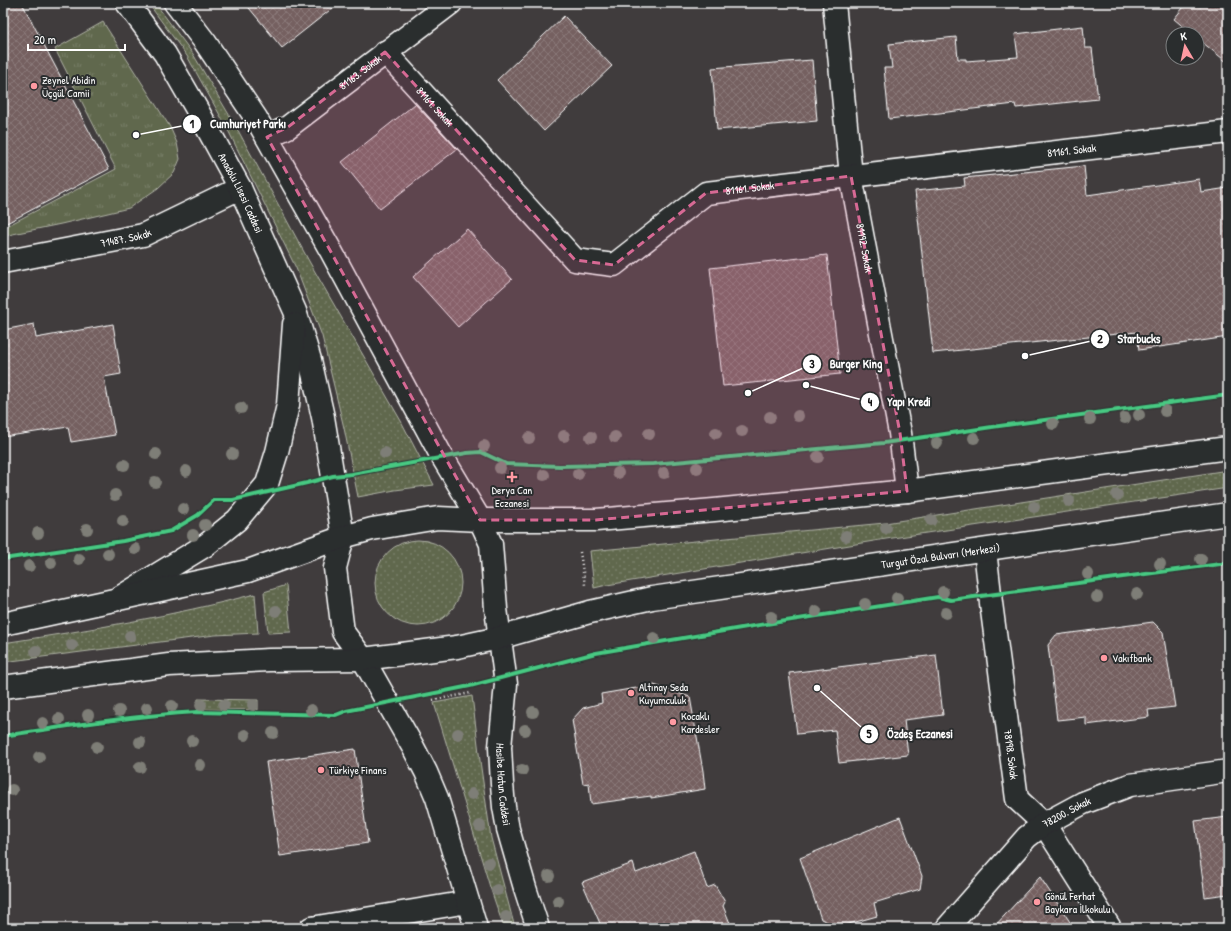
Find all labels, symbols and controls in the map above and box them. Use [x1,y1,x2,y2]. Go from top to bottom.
scale bar [28,26,125,52]
north arrow [1165,26,1205,66]
text: K [1179,29,1188,43]
text: 20 m [34,31,56,48]
street label: 81163. Sokak [336,51,385,93]
place label: Zeynel Abidin Üçgül Camii [42,73,96,100]
marker: Zeynel Abidin Üçgül Camii [29,81,39,91]
street label: 81161. Sokak [413,84,457,130]
callout: Cumhuriyet Parkı [182,112,294,136]
text: 1 [190,115,195,132]
text: Cumhuriyet Parkı [210,115,286,133]
street label: 81161. Sokak [1046,140,1097,160]
street label: Anadolu Lisesi Caddesi [215,150,266,235]
street label: 81161. Sokak [725,178,775,198]
street label: 81192. Sokak [853,222,876,274]
street label: 71487. Sokak [99,225,154,250]
callout: Starbucks [1090,327,1169,351]
text: 2 [1097,330,1103,347]
text: Starbucks [1118,330,1161,347]
callout: Burger King [802,352,890,376]
text: 3 [809,355,815,372]
text: Burger King [830,355,883,373]
callout: Yapı Kredi [860,390,939,414]
text: 4 [868,393,873,410]
text: Yapı Kredi [886,393,931,411]
marker: Derya Can Eczanesi [507,472,517,482]
place label: Derya Can Eczanesi [492,483,532,510]
street label: Turgut Özal Bulvarı (Merkezi) [880,540,1001,572]
place label: Vakıfbank [1112,651,1152,665]
marker: Vakıfbank [1099,653,1109,663]
place label: Altınay Seda Kuyumculuk [639,680,689,707]
marker: Altınay Seda Kuyumculuk [626,688,636,698]
place label: Kocaklı Kardesler [681,709,721,736]
marker: Kocaklı Kardesler [668,717,678,727]
callout: Özdeş Eczanesi [859,722,961,746]
text: 5 [866,725,872,742]
text: Özdeş Eczanesi [887,725,953,742]
street label: 78198. Sokak [1001,728,1021,781]
street label: Hasibe Hatun Caddesi [493,742,514,827]
place label: Türkiye Finans [329,763,386,777]
marker: Türkiye Finans [316,765,326,775]
street label: 78200. Sokak [1040,794,1093,831]
place label: Gönül Ferhat Baykara İlkokulu [1045,889,1111,916]
marker: Gönül Ferhat Baykara İlkokulu [1032,897,1042,907]

